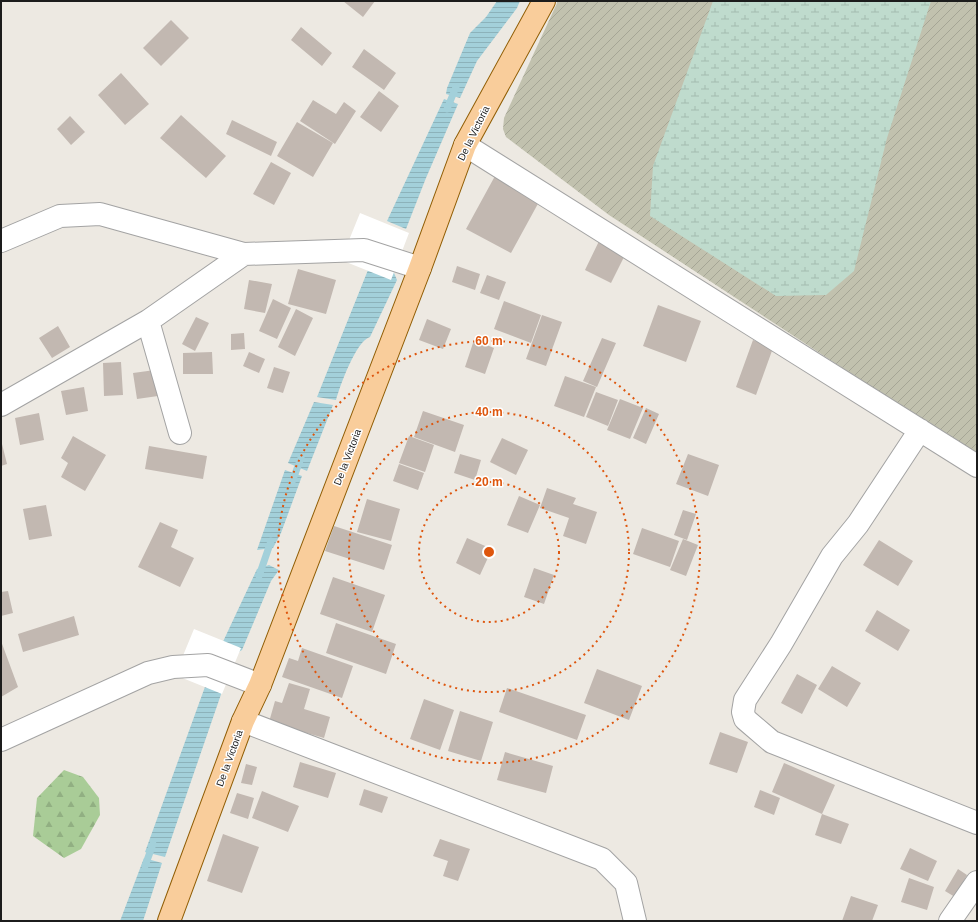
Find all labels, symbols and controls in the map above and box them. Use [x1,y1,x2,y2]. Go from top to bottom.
street label: De la Victoria [456,104,492,162]
text: 60 m [475,334,503,348]
text: 40 m [475,405,503,419]
street label: De la Victoria [332,427,363,487]
text: 20 m [475,475,503,489]
centre of rings [482,545,496,559]
street label: De la Victoria [214,728,245,788]

